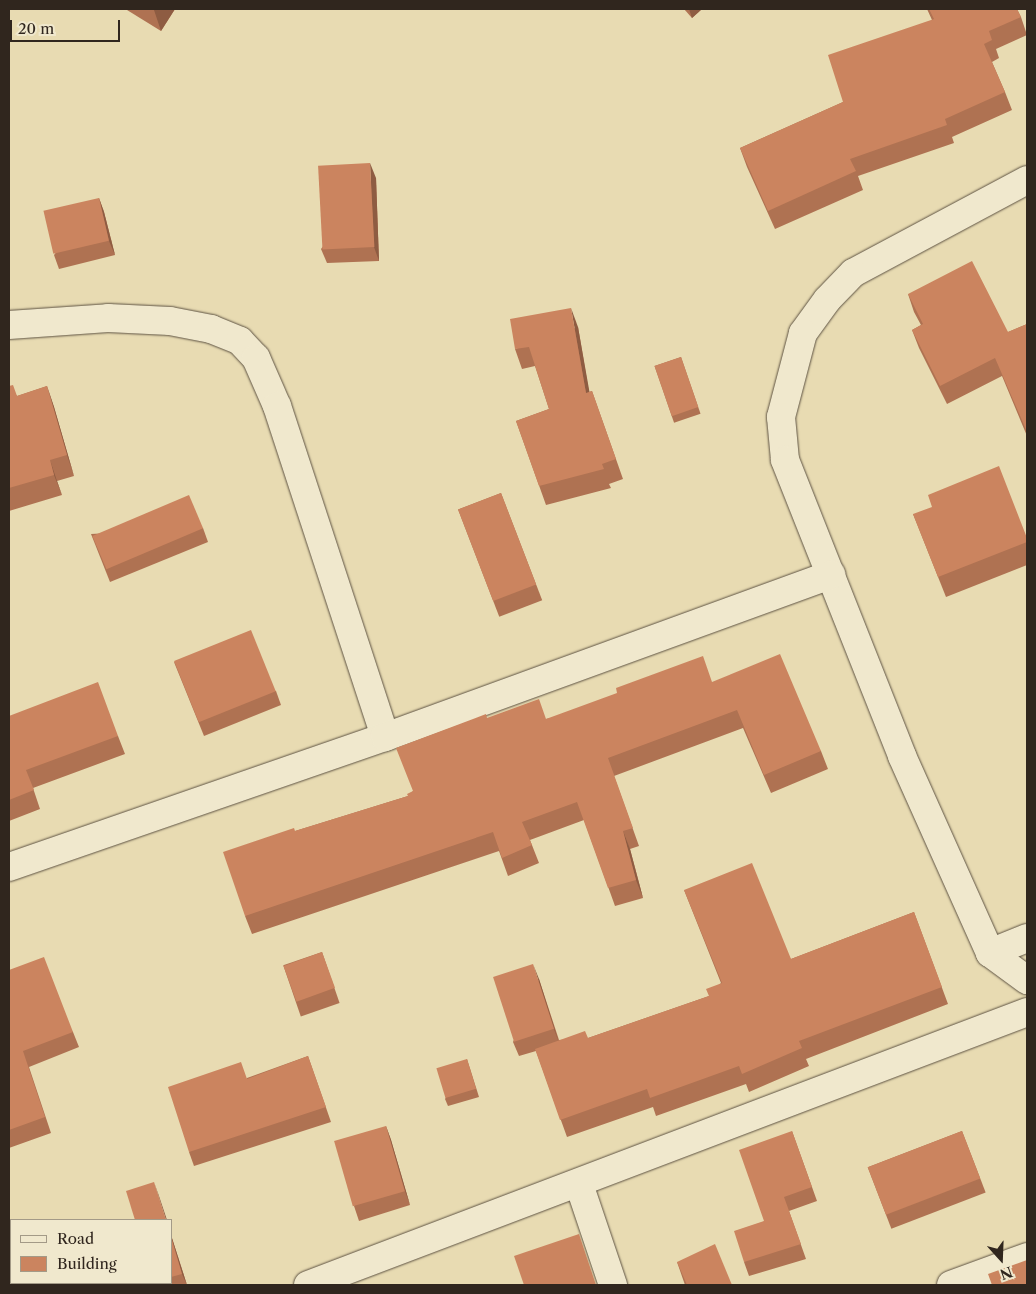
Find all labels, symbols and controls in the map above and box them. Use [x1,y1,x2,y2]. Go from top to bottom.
scale bar [12,10,122,42]
text: 20 m [18,19,54,38]
legend [10,1219,172,1284]
text: Road [57,1229,94,1248]
north arrow [976,1234,1026,1284]
text: Building [57,1254,117,1273]
text: N [997,1263,1015,1284]

